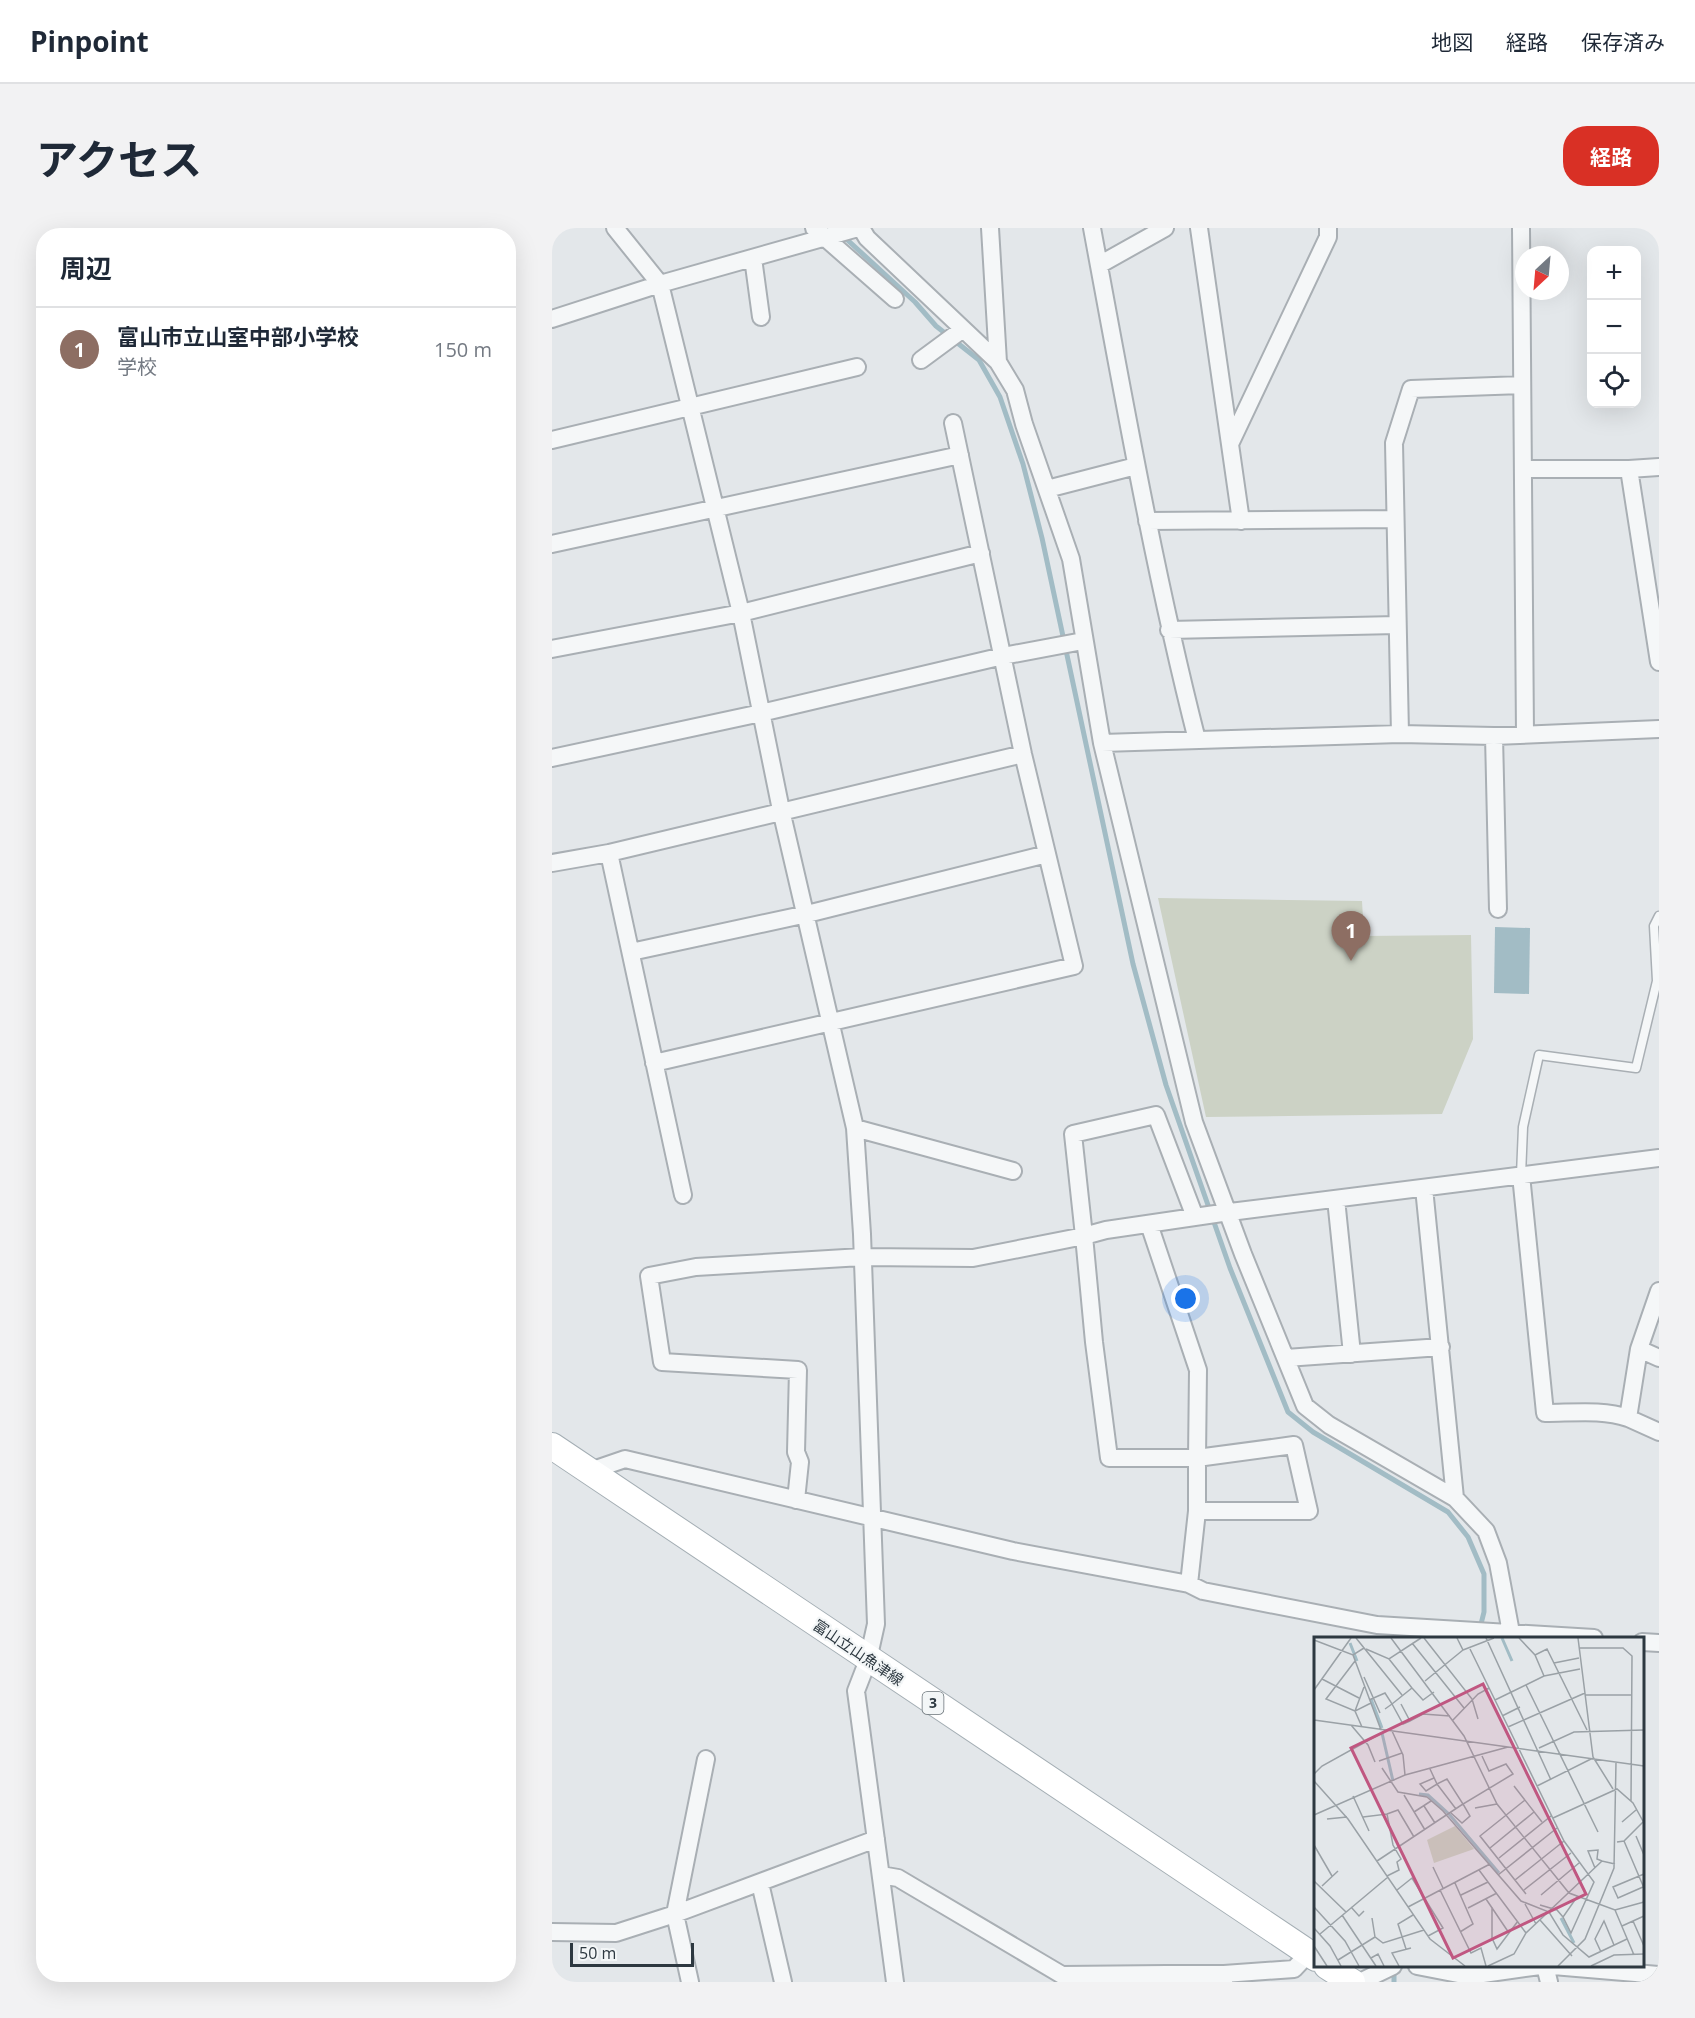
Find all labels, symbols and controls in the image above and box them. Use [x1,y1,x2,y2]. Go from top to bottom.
text: Pinpoint [30,22,149,60]
text: 地図 [1431,28,1473,56]
text: 経路 [1506,28,1548,56]
text: 保存済み [1581,28,1665,56]
button: 経路 [1563,126,1659,186]
text: アクセス [36,130,202,187]
north arrow [1515,246,1569,300]
map controls [1587,246,1641,408]
button: + [1587,246,1641,300]
text: 周辺 [60,250,112,286]
button: − [1587,300,1641,354]
text: 富山市立山室中部小学校 [117,321,359,351]
text: 1 [74,336,85,363]
text: 150 m [434,336,492,363]
text: 学校 [117,353,157,380]
button: locate [1587,354,1641,408]
pin: 1 [1332,912,1370,961]
your location [1171,1284,1200,1313]
street label: 富山立山魚津線 [809,1615,908,1690]
inset map [1314,1637,1644,1967]
road number: 3 [922,1692,944,1714]
scale bar [570,1940,694,1968]
text: 50 m [579,1942,616,1964]

